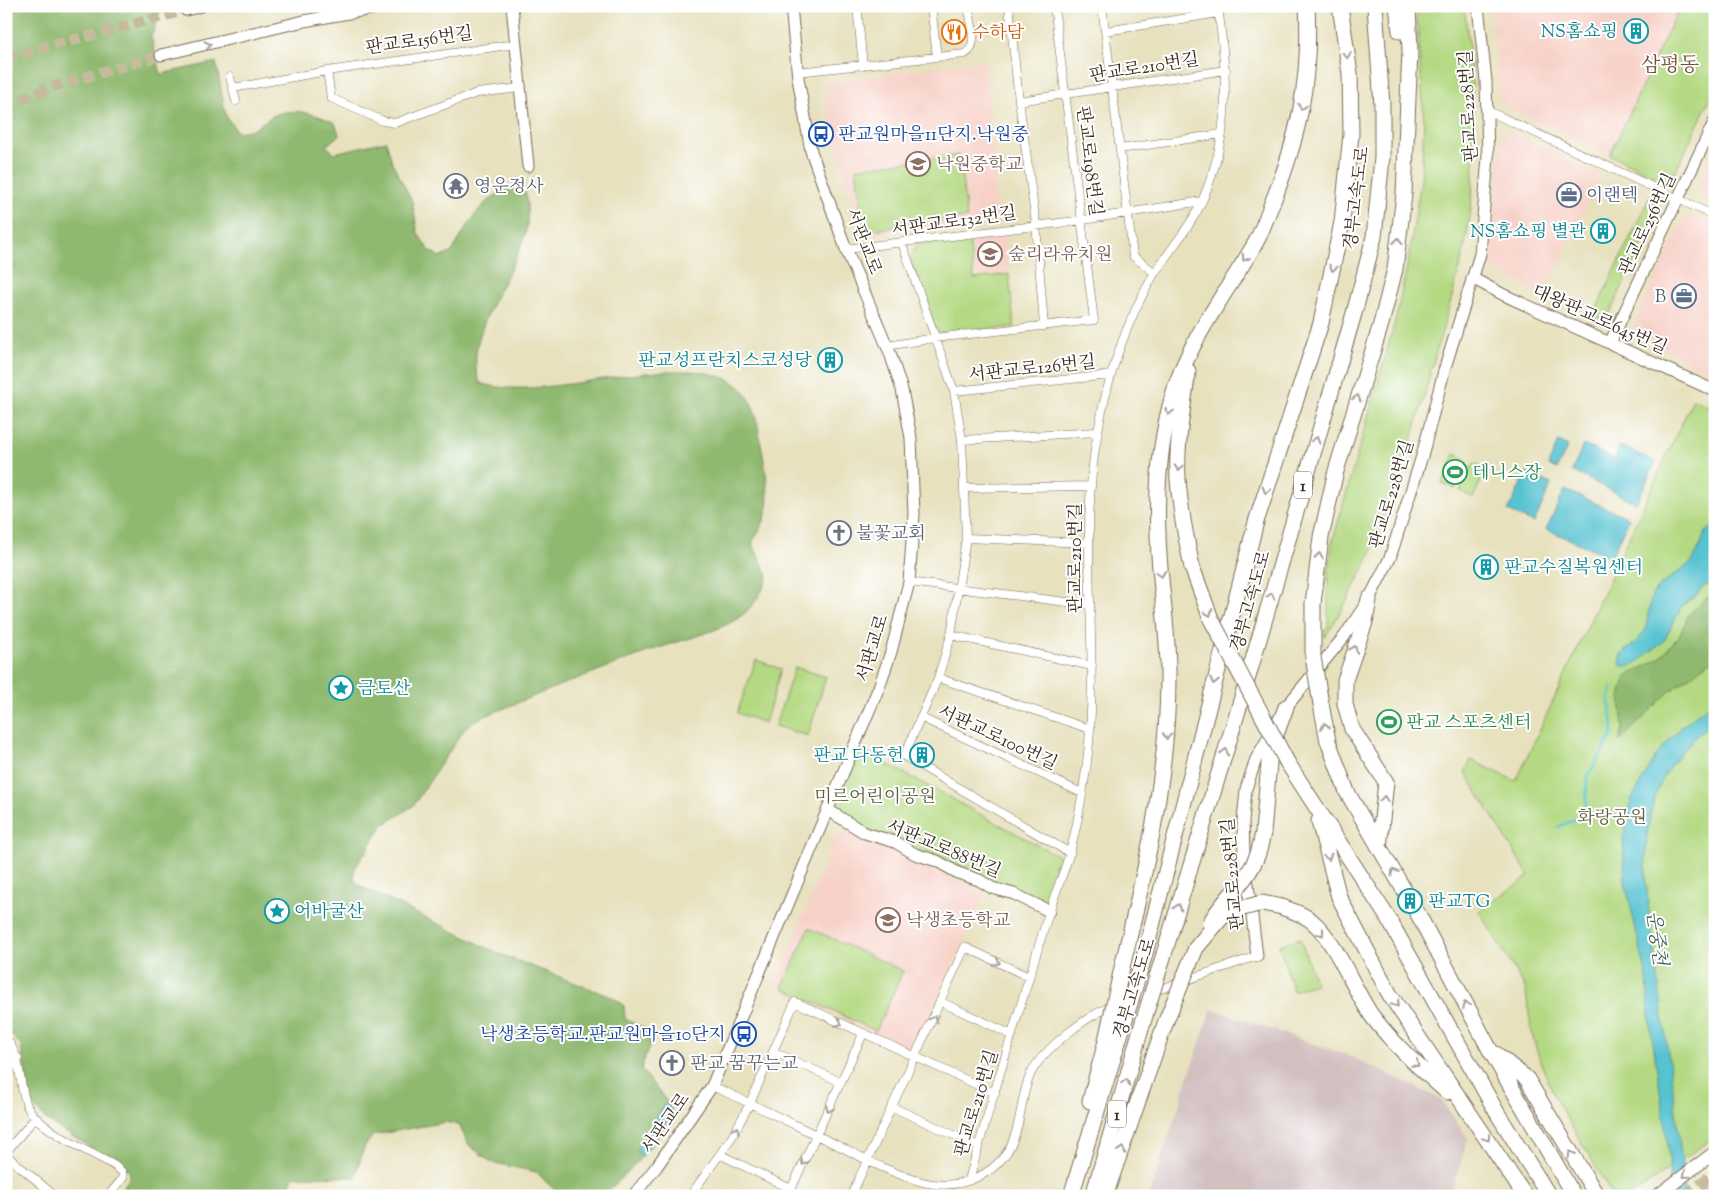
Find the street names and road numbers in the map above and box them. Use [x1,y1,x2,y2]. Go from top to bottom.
street label: 판교로156번길 [364,22,475,62]
street label: 판교로210번길 [1088,47,1201,90]
street label: 판교로228번길 [1454,49,1486,163]
street label: 판교로198번길 [1068,105,1108,218]
street label: 경부고속도로 [1339,145,1377,252]
street label: 판교로256번길 [1614,169,1684,280]
street label: 서판교로132번길 [890,201,1019,245]
street label: 서판교로 [838,205,887,279]
street label: 대왕판교로645번길 [1527,279,1671,362]
street label: 서판교로126번길 [967,350,1097,390]
street label: 판교로228번길 [1364,437,1422,552]
road number: 1 [1294,472,1312,498]
street label: 판교로210번길 [1064,503,1090,613]
street label: 경부고속도로 [1225,548,1279,655]
street label: 서판교로 [851,612,897,686]
street label: 서판교로100번길 [933,700,1061,778]
street label: 서판교로88번길 [882,814,1005,886]
street label: 판교로228번길 [1216,817,1252,931]
street label: 경부고속도로 [1108,935,1164,1042]
street label: 판교로210번길 [949,1047,1007,1160]
street label: 서판교로 [636,1088,697,1160]
road number: 1 [1108,1100,1126,1128]

